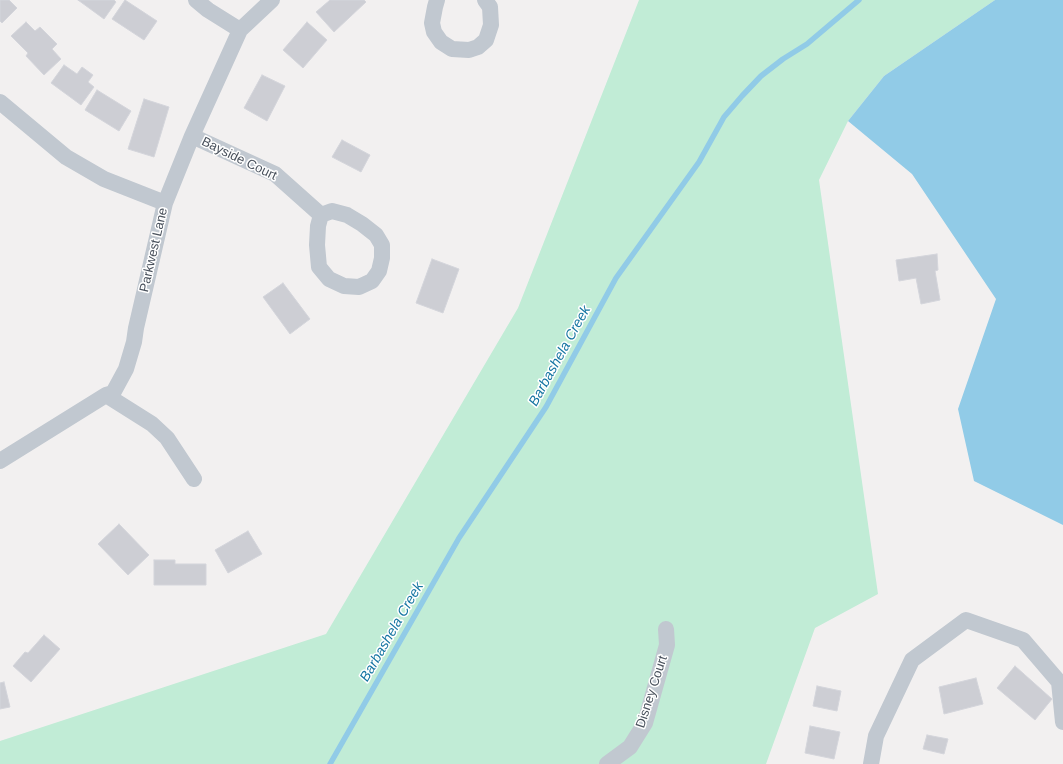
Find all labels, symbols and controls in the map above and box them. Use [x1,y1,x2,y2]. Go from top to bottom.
street label: Bayside Court [199,134,279,184]
street label: Parkwest Lane [137,206,171,294]
water label: Barbashela Creek [525,303,595,409]
water label: Barbashela Creek [357,579,427,685]
street label: Disney Court [633,654,671,730]

